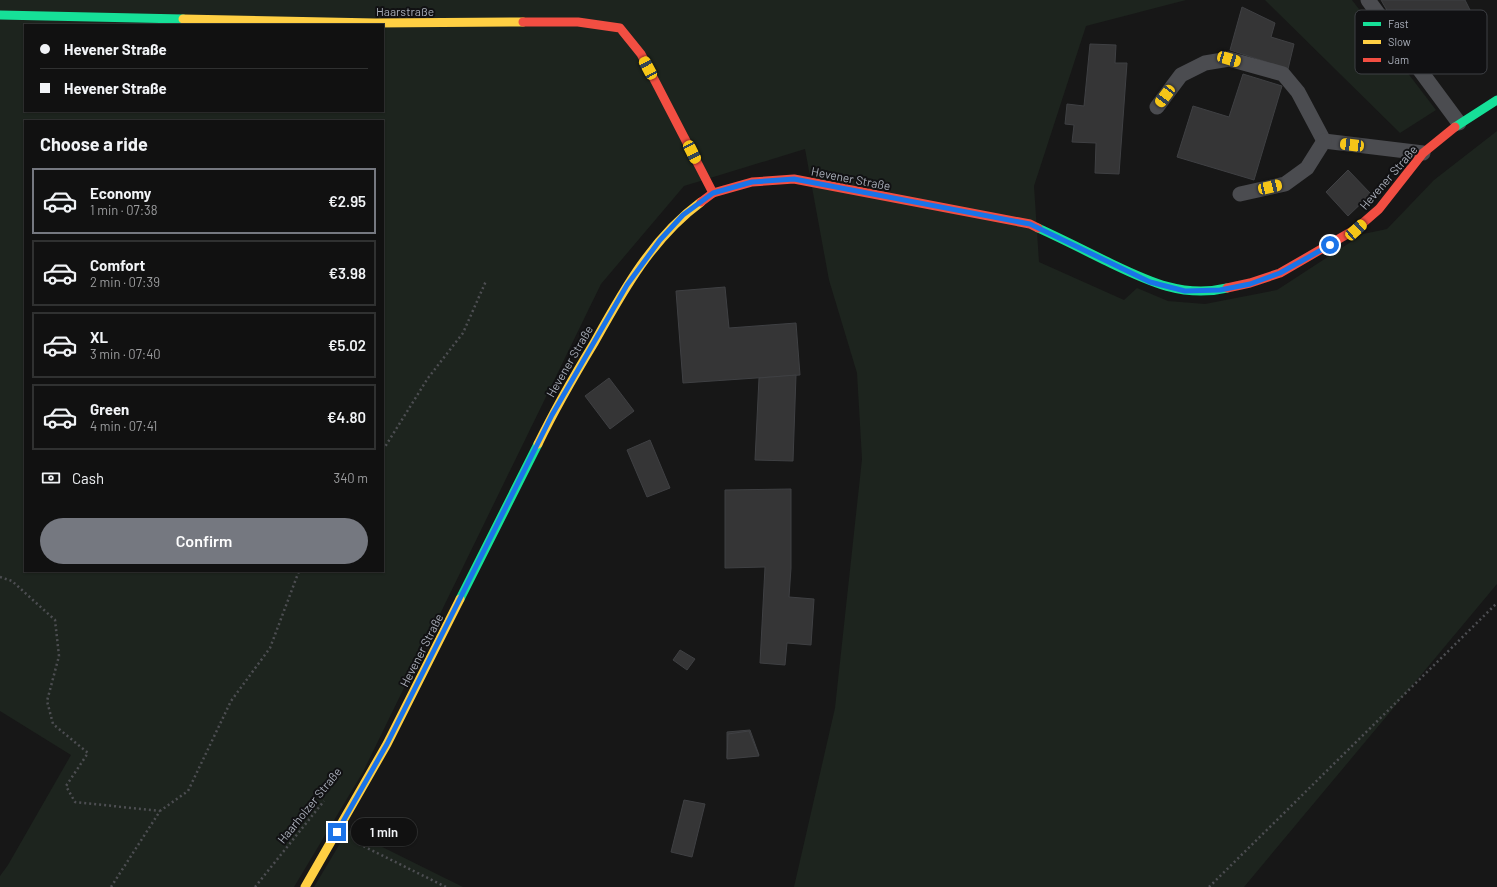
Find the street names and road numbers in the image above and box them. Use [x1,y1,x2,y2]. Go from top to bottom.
street label: Haarstraße [376,4,434,18]
street label: Hevener Straße [1356,142,1420,212]
street label: Hevener Straße [810,163,892,193]
street label: Hevener Straße [543,323,595,399]
street label: Hevener Straße [396,611,446,689]
street label: Haarholzer Straße [274,764,344,846]

